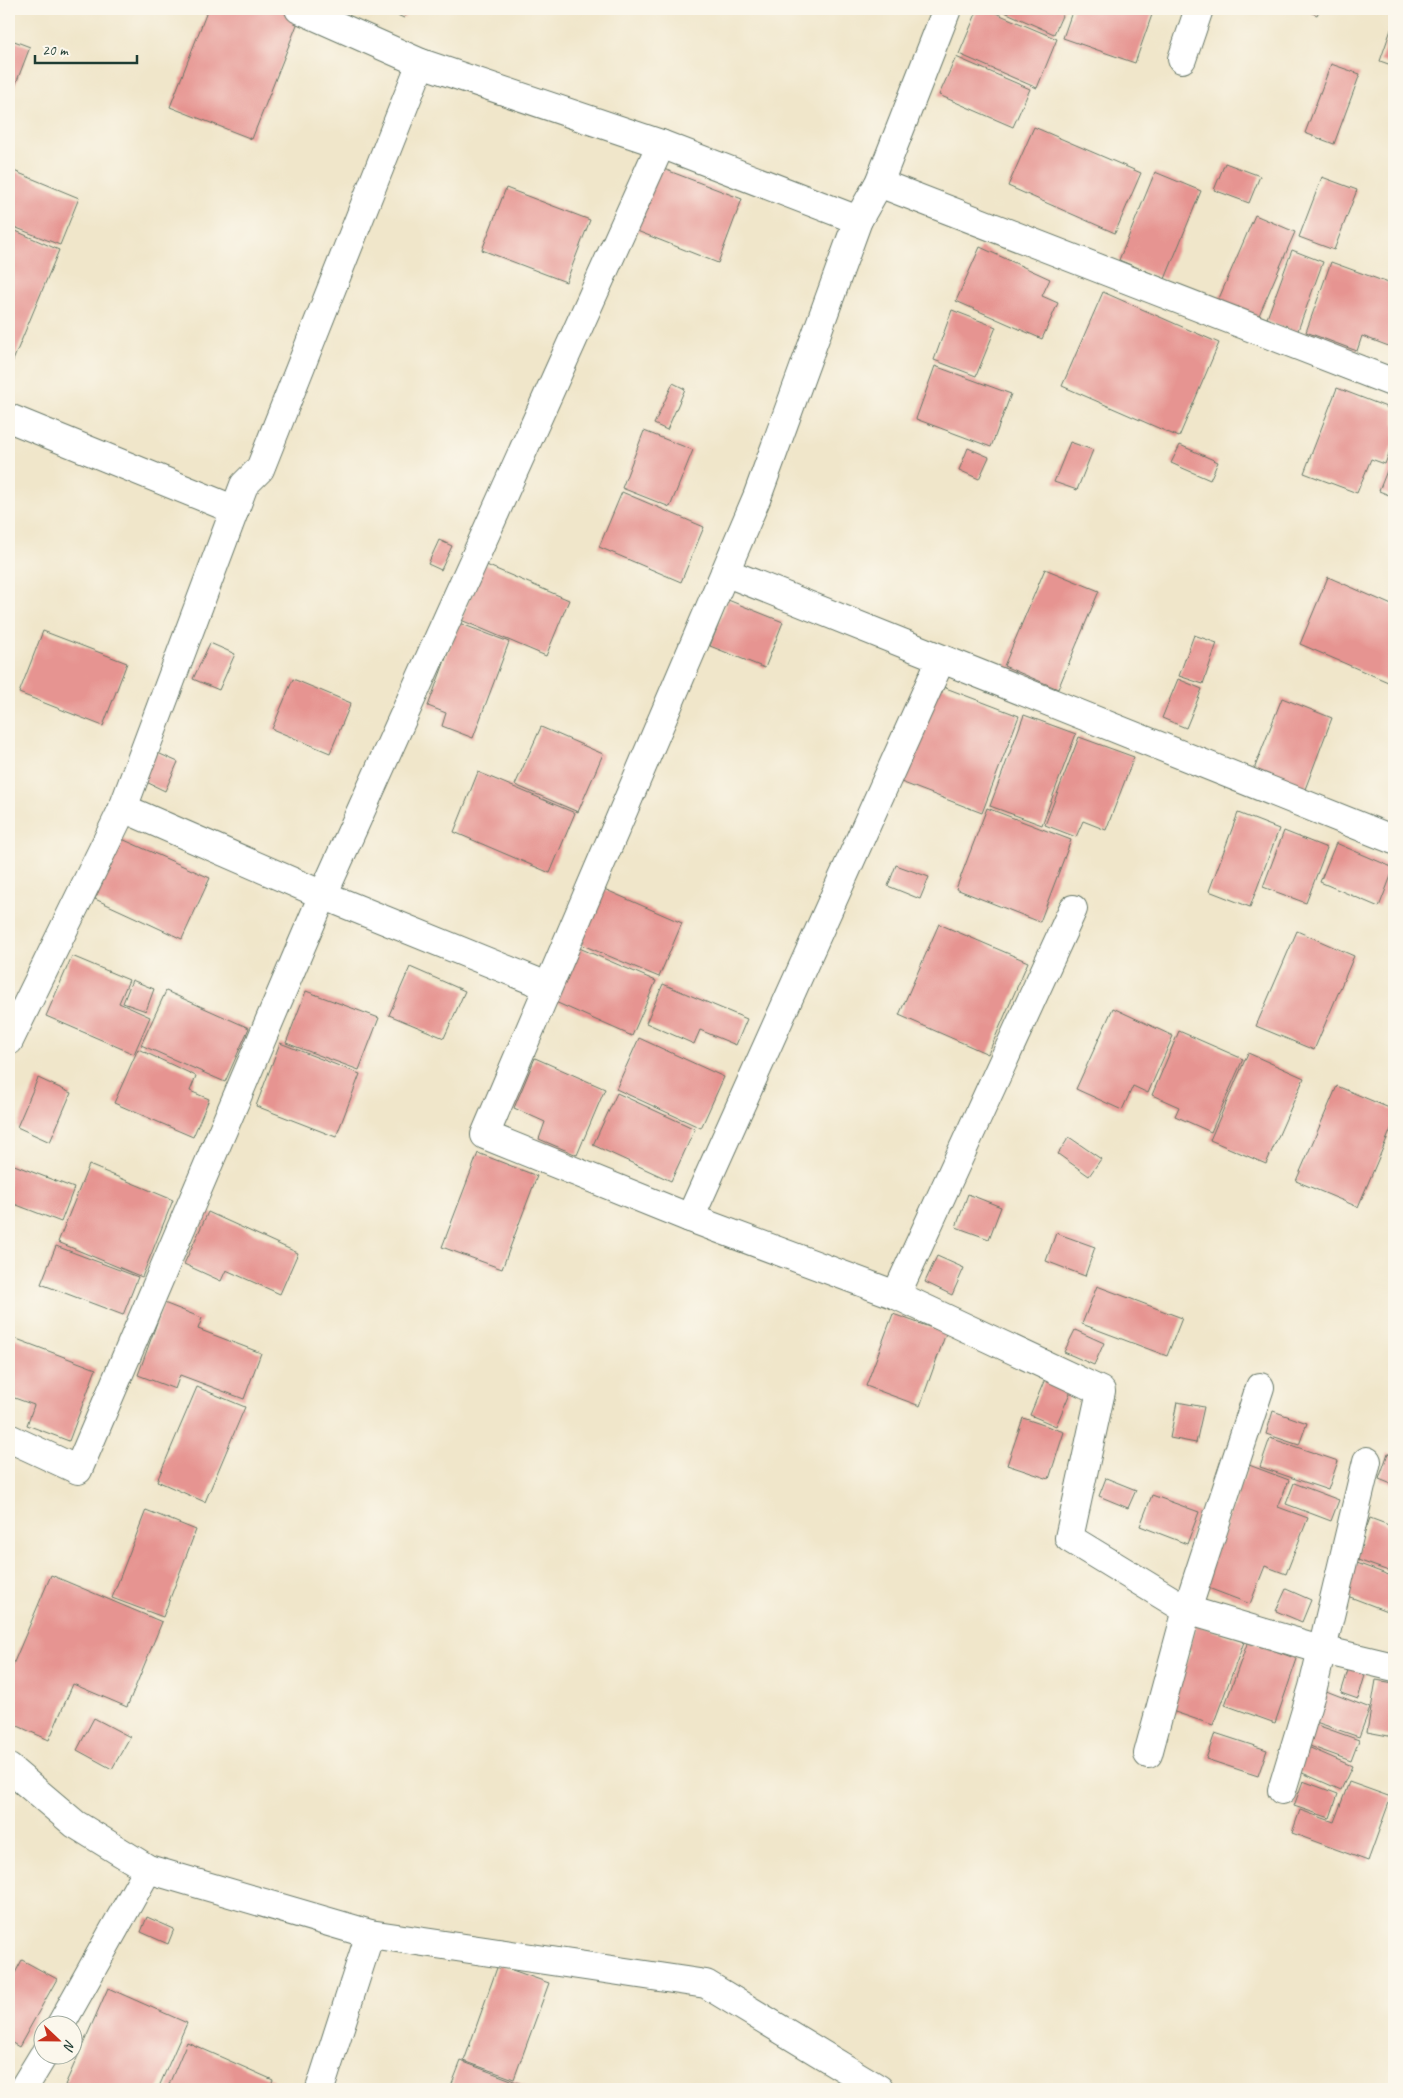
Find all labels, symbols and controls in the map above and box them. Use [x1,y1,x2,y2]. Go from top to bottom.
scale bar [35,32,138,64]
text: 20 m [42,41,69,60]
north arrow [32,2016,82,2066]
text: N [59,2037,79,2054]

